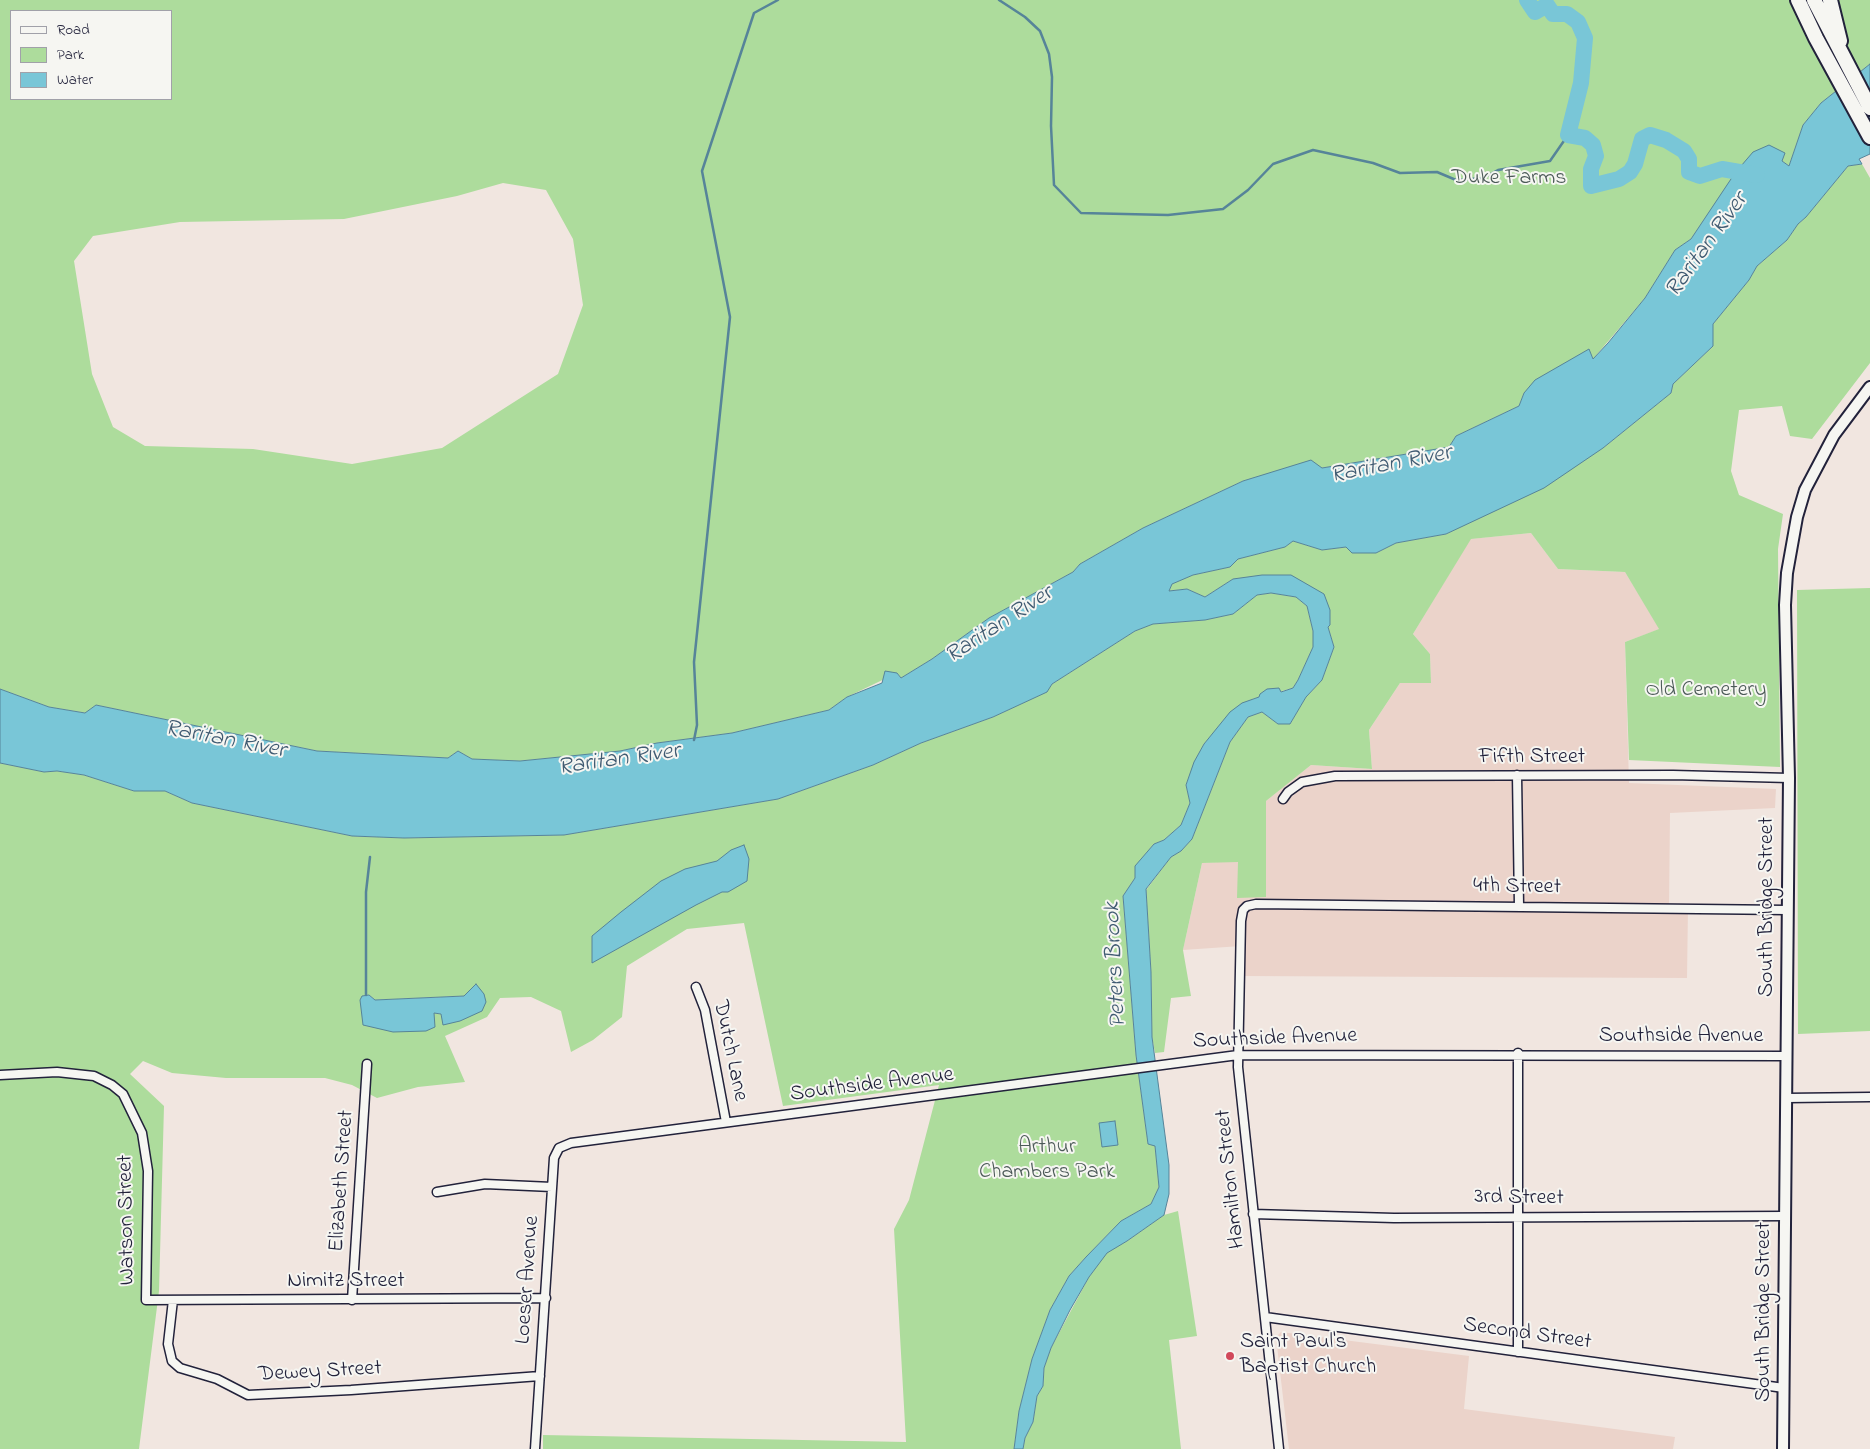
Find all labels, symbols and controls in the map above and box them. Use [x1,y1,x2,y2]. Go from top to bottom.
legend [10,10,172,100]
text: Road [57,19,90,41]
text: Park [57,44,84,66]
text: Water [57,69,93,91]
park label: Duke Farms [1452,166,1566,192]
water label: Raritan River [1660,188,1756,304]
water label: Raritan River [1328,440,1454,492]
water label: Raritan River [941,581,1059,671]
park label: Old Cemetery [1645,678,1767,704]
water label: Raritan River [162,715,288,767]
water label: Raritan River [556,738,682,784]
street label: Fifth Street [1479,745,1585,771]
street label: South Bridge Street [1755,817,1781,997]
street label: 4th Street [1473,874,1561,902]
water label: Peters Brook [1099,901,1135,1029]
street label: Dutch Lane [705,998,753,1104]
street label: Southside Avenue [1192,1024,1358,1056]
street label: Southside Avenue [1599,1024,1763,1050]
street label: Southside Avenue [789,1063,955,1109]
street label: Hamilton Street [1212,1108,1252,1250]
street label: Elizabeth Street [325,1109,361,1253]
park label: Arthur Chambers Park [979,1135,1115,1186]
street label: Watson Street [114,1154,142,1286]
street label: 3rd Street [1474,1185,1564,1213]
street label: Loeser Avenue [511,1215,547,1345]
street label: South Bridge Street [1752,1222,1778,1402]
street label: Nimitz Street [287,1269,405,1295]
street label: Second Street [1461,1313,1593,1357]
place label: Saint Paul's Baptist Church [1240,1330,1376,1382]
marker: Saint Paul's Baptist Church [1224,1350,1236,1362]
street label: Dewey Street [258,1357,382,1389]

